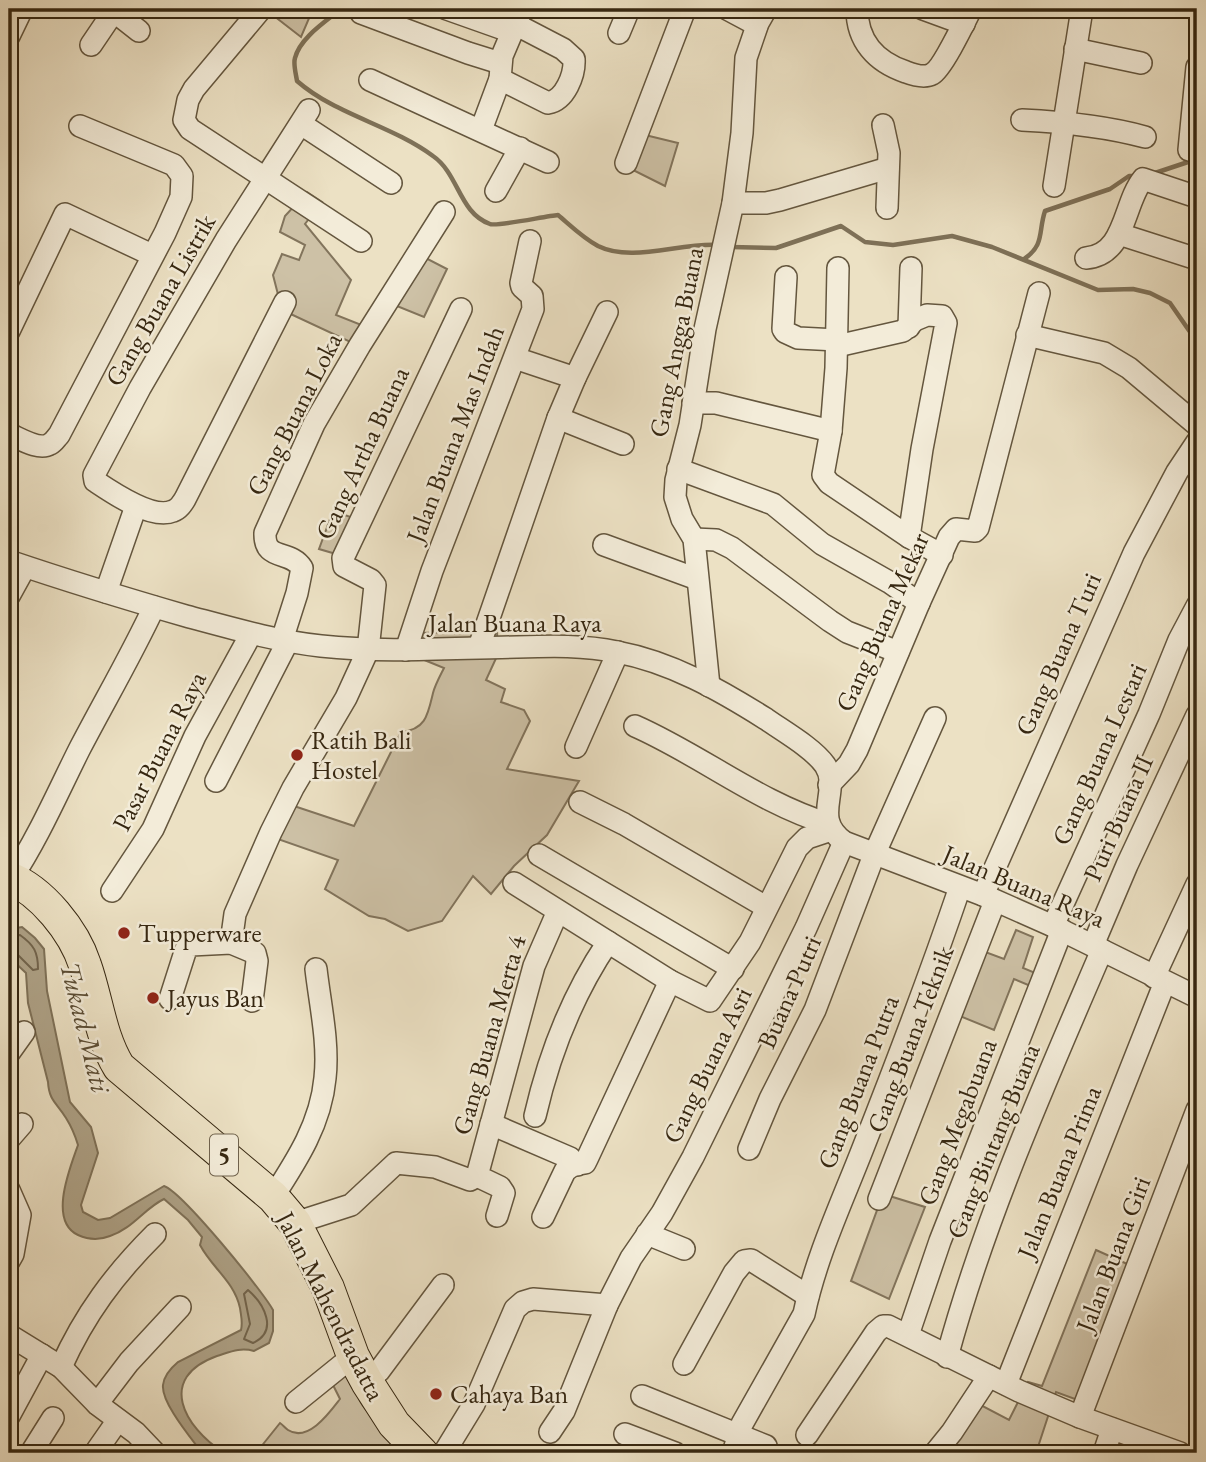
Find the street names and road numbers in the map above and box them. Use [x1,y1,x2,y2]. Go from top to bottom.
street label: Gang Buana Listrik [97,207,224,392]
street label: Gang Angga Buana [641,243,711,440]
street label: Jalan Buana Mas Indah [397,321,512,549]
street label: Gang Buana Loka [238,326,350,501]
street label: Gang Artha Buana [307,361,417,545]
street label: Gang Buana Mekar [827,527,937,717]
street label: Gang Buana Turi [1007,567,1109,741]
street label: Jalan Buana Raya [426,606,602,640]
street label: Gang Buana Lestari [1044,658,1154,850]
street label: Pasar Buana Raya [104,665,214,837]
street label: Puri Buana II [1075,749,1161,886]
street label: Jalan Buana Raya [936,836,1111,936]
street label: Buana Putri [749,930,829,1054]
street label: Gang Buana Merta 4 [444,931,534,1139]
street label: Gang Buana Teknik [859,940,962,1137]
street label: Gang Buana Asri [655,981,759,1149]
street label: Gang Buana Putra [809,990,907,1174]
street label: Gang Megabuana [910,1033,1005,1210]
street label: Gang Bintang Buana [938,1038,1048,1243]
street label: Jalan Buana Prima [1008,1080,1109,1265]
road number: 5 [210,1134,238,1176]
street label: Jalan Buana Giri [1067,1171,1158,1338]
street label: Jalan Mahendradatta [268,1204,394,1407]

